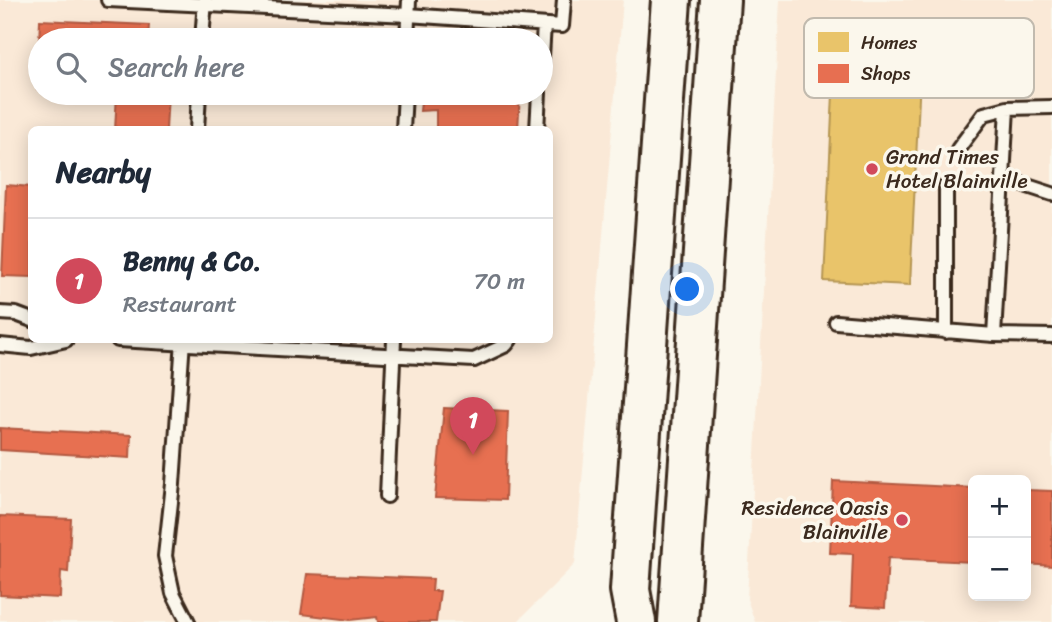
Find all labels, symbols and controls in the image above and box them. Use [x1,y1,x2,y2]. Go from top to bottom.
legend [804,18,1034,98]
text: Homes [861,26,917,59]
search box [28,28,553,105]
text: Search here [108,44,245,90]
icon: search [52,48,90,86]
text: Shops [861,57,911,90]
place label: Grand Times Hotel Blainville [886,138,1028,200]
text: Nearby [56,145,151,199]
marker: Grand Times Hotel Blainville [864,161,880,177]
text: Benny & Co. [123,238,261,284]
text: 1 [74,261,84,302]
text: 70 m [474,261,525,302]
your location [670,272,704,306]
text: Restaurant [123,284,237,325]
pin: 1 [450,397,496,455]
map controls [968,475,1031,601]
button: + [968,475,1031,538]
place label: Residence Oasis Blainville [741,489,888,551]
marker: Residence Oasis Blainville [894,512,910,528]
button: − [968,538,1031,601]

